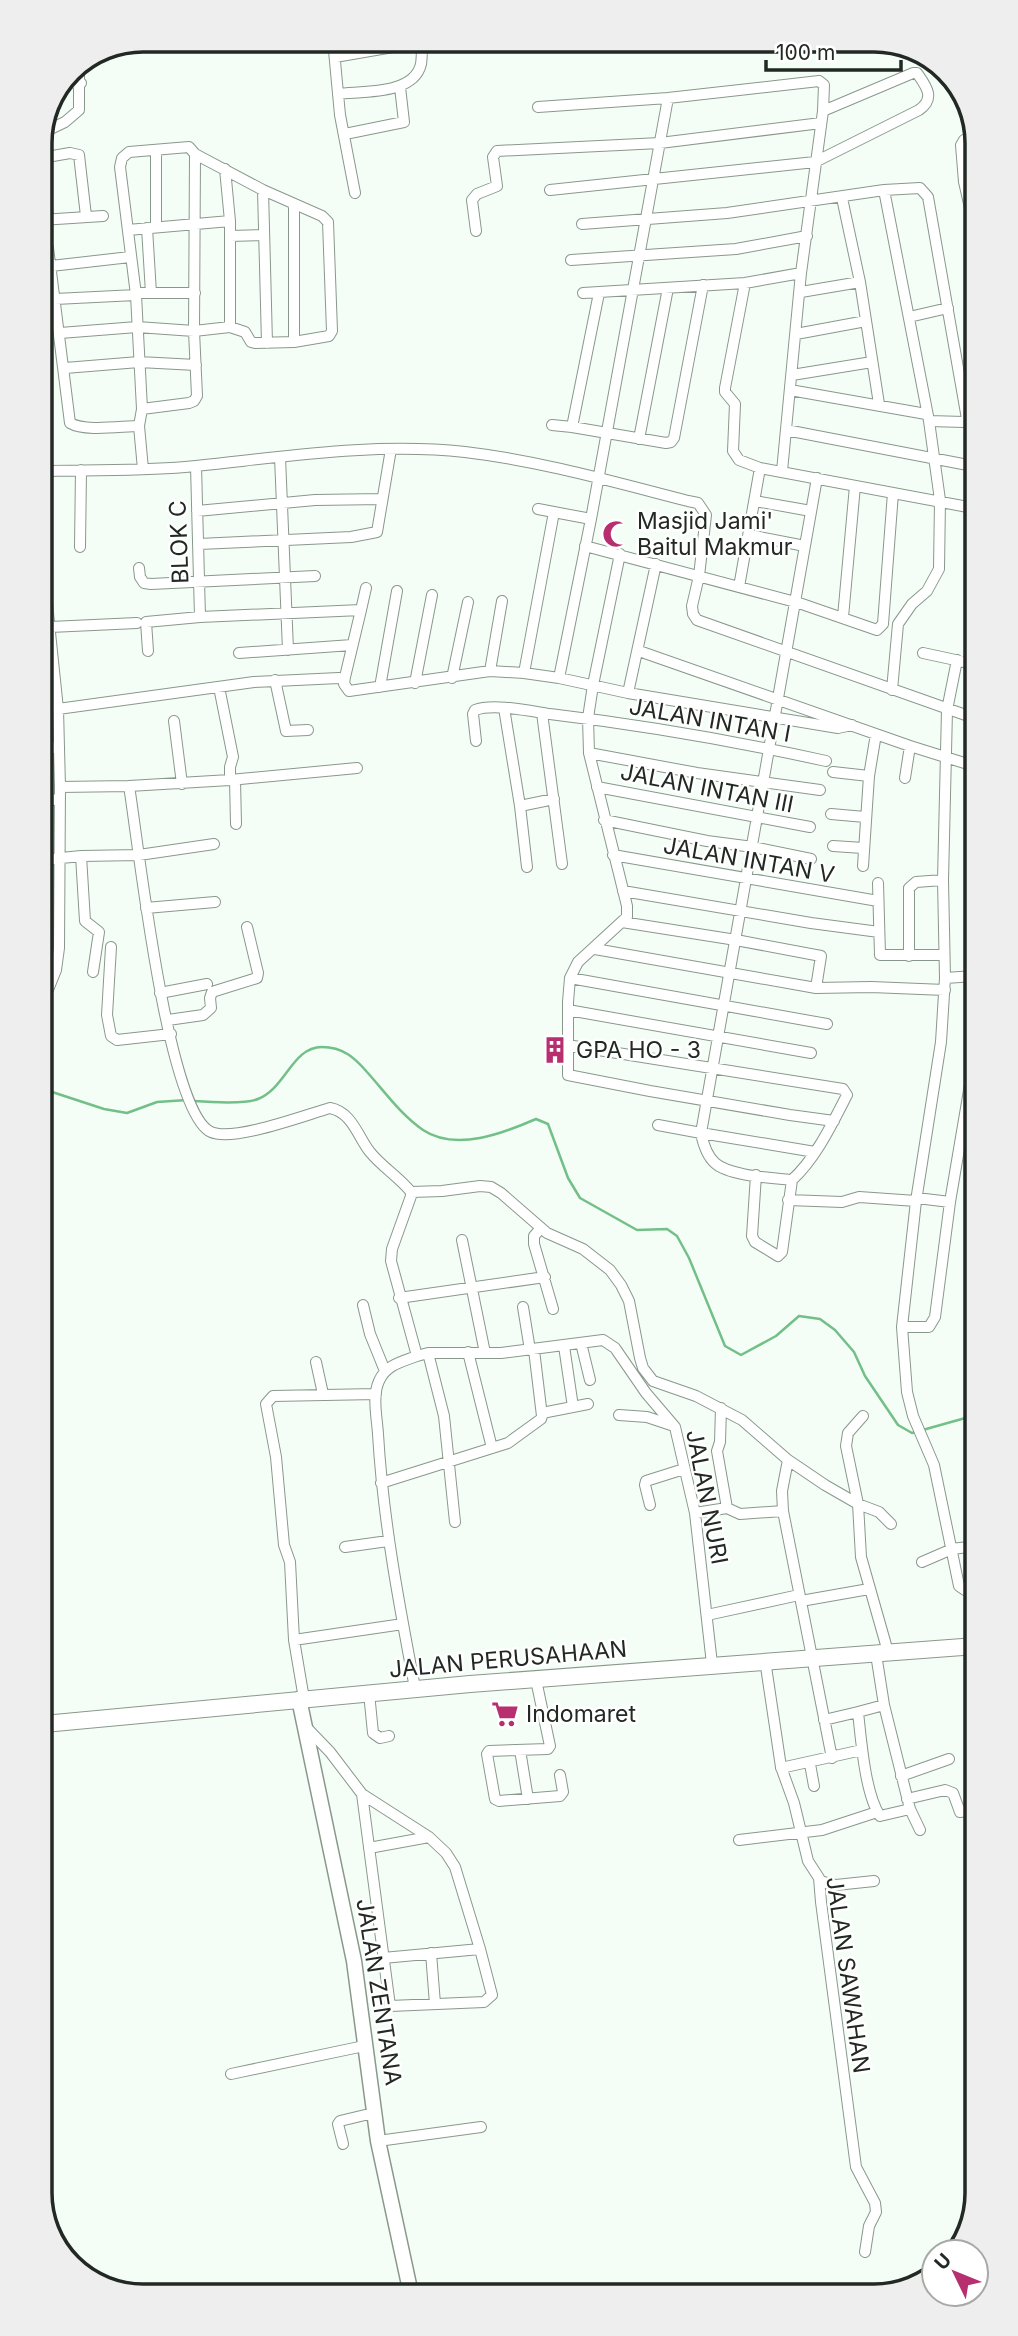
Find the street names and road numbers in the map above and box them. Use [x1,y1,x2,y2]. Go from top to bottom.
street label: BLOK C [164,500,194,584]
street label: JALAN INTAN I [627,692,793,748]
street label: JALAN INTAN III [618,757,796,819]
street label: JALAN INTAN V [661,831,837,889]
street label: JALAN NURI [680,1427,734,1567]
street label: JALAN PERUSAHAAN [388,1635,628,1683]
street label: JALAN SAWAHAN [820,1875,876,2075]
street label: JALAN ZENTANA [350,1897,408,2088]

